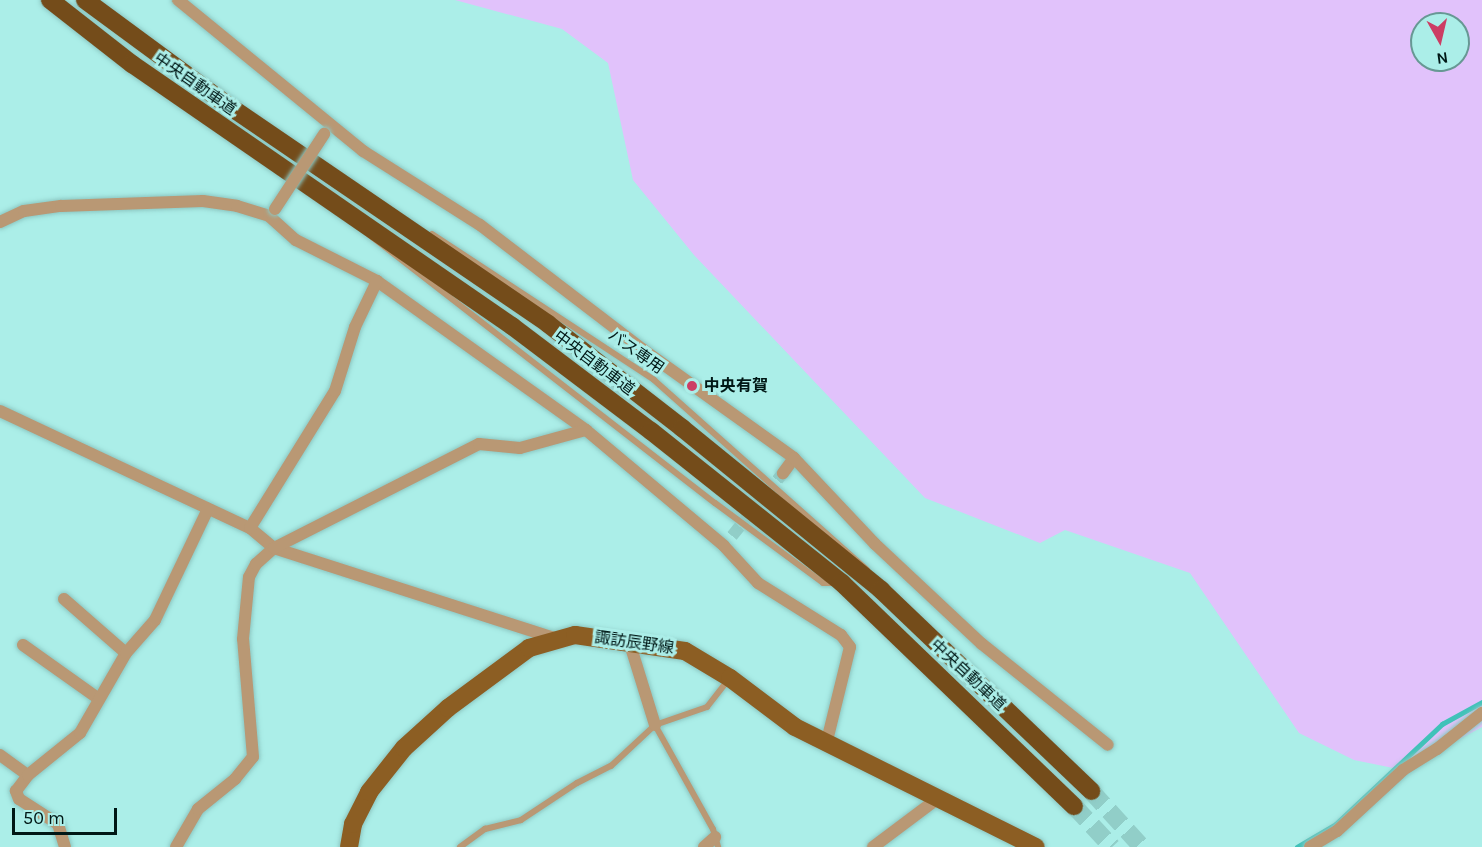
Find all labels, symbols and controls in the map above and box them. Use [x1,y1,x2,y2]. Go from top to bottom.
north arrow [1410,12,1470,72]
text: N [1435,48,1449,69]
street label: 中央自動車道 [150,49,240,119]
street label: 中央自動車道 [550,326,638,400]
street label: バス専用 [604,326,668,378]
place label: 中央有賀 [704,376,768,396]
marker: 中央有賀 [685,379,699,393]
street label: 諏訪辰野線 [593,628,675,658]
street label: 中央自動車道 [926,635,1010,715]
scale bar [15,796,120,834]
text: 50 m [23,807,65,829]

